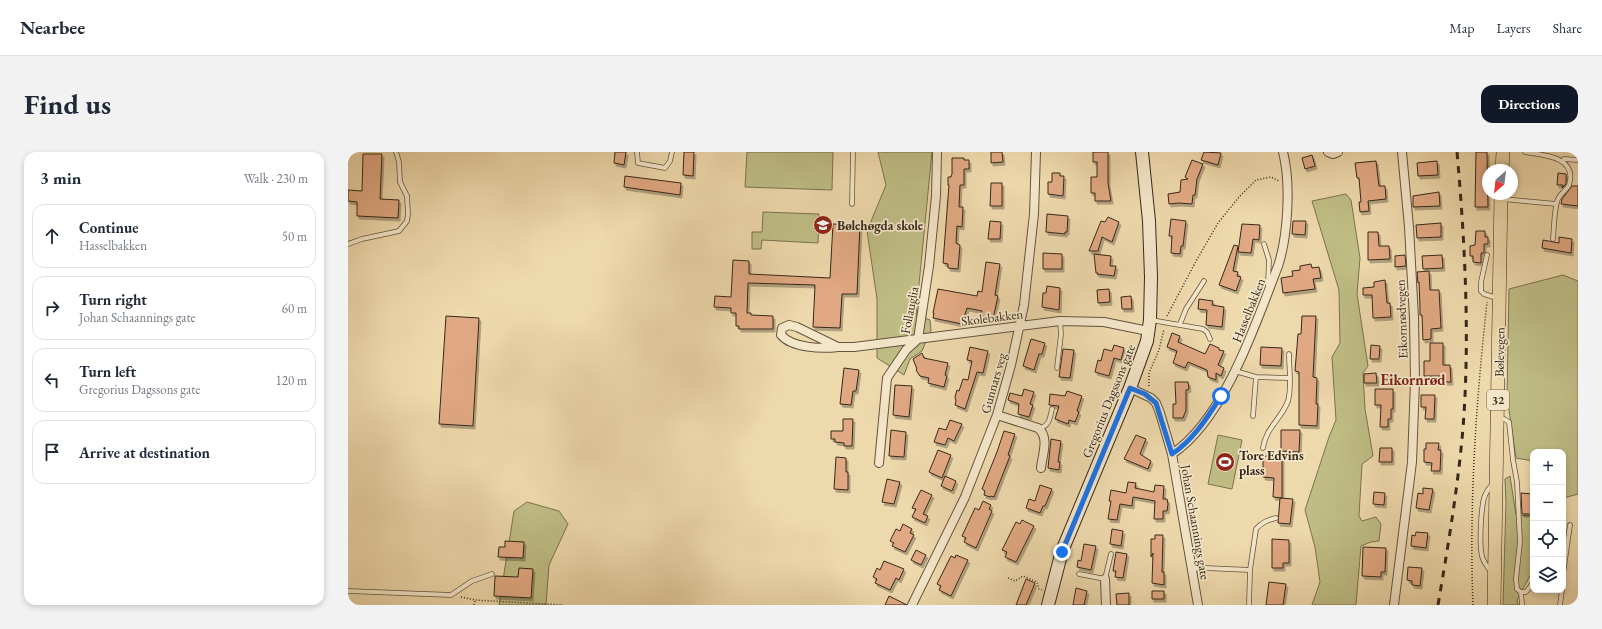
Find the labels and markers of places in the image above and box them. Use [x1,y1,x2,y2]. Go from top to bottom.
school or university icon: Bølehøgda skole [812,214,834,236]
place label: Bølehøgda skole [837,217,924,234]
place label: Tore Edvins plass [1239,447,1304,479]
sports icon: Tore Edvins plass [1214,451,1236,473]

